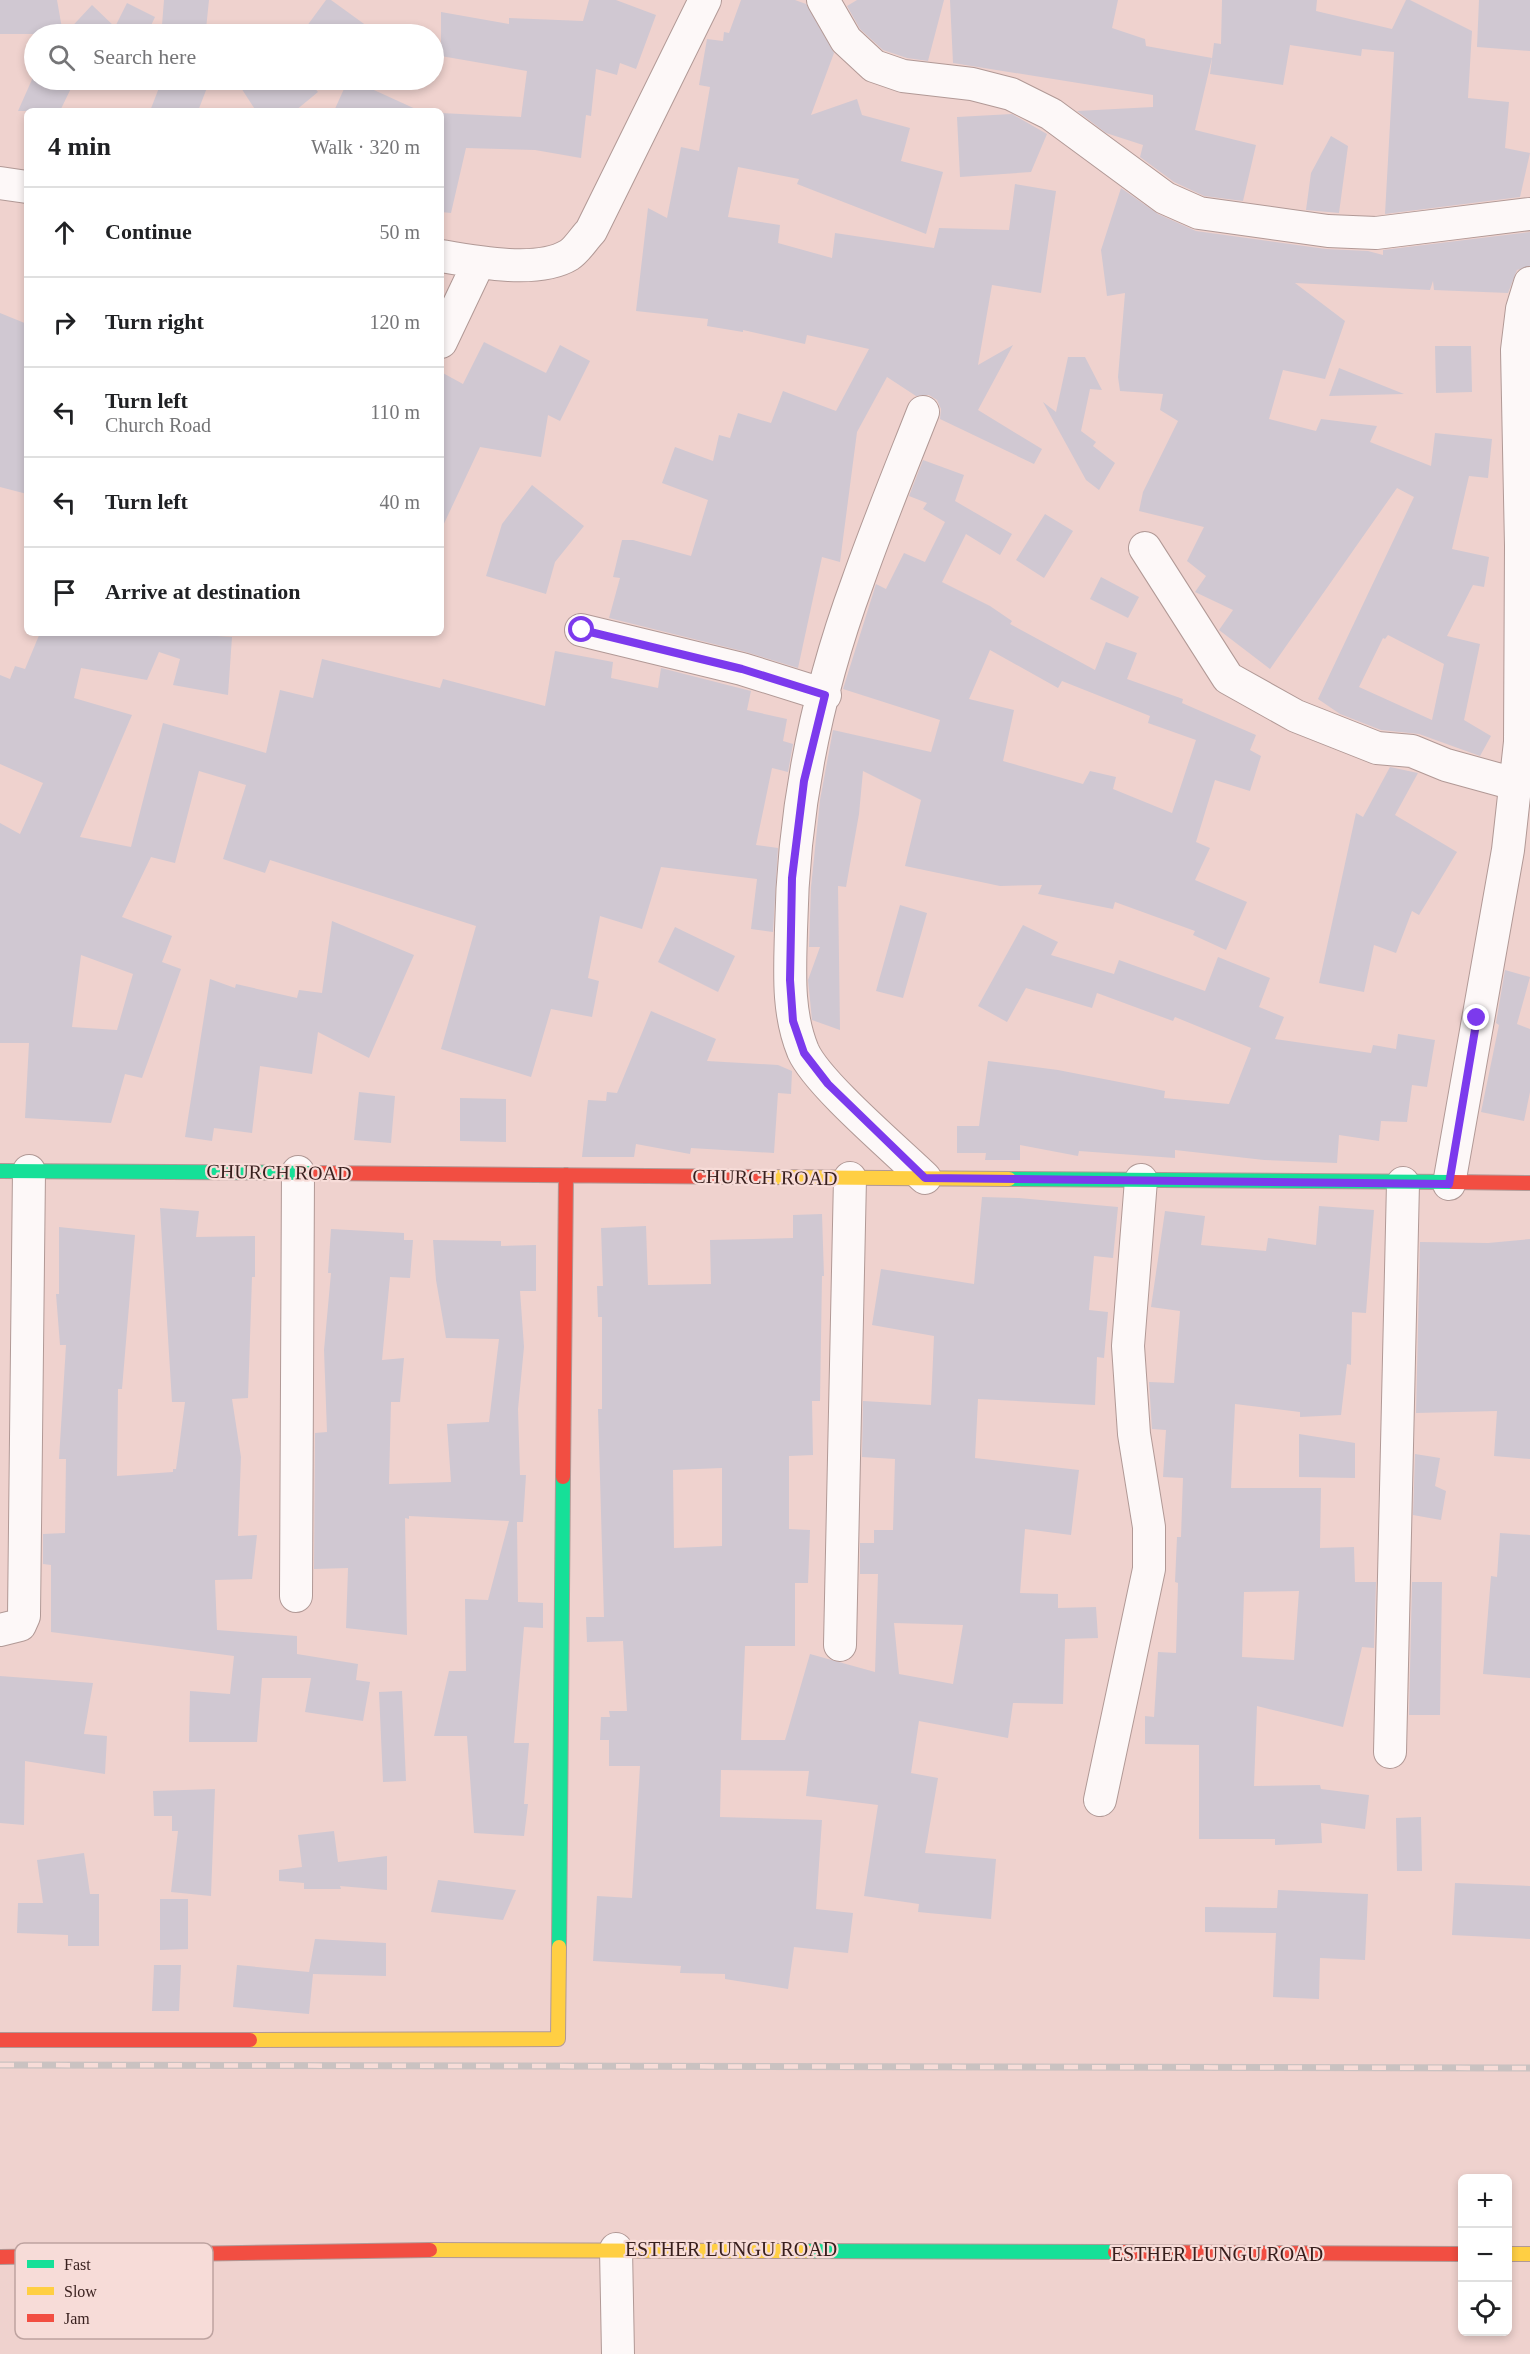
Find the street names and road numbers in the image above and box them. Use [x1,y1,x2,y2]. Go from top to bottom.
street label: CHURCH ROAD [206,1160,352,1184]
street label: CHURCH ROAD [692,1165,838,1189]
street label: ESTHER LUNGU ROAD [625,2238,837,2260]
street label: ESTHER LUNGU ROAD [1111,2243,1323,2265]

